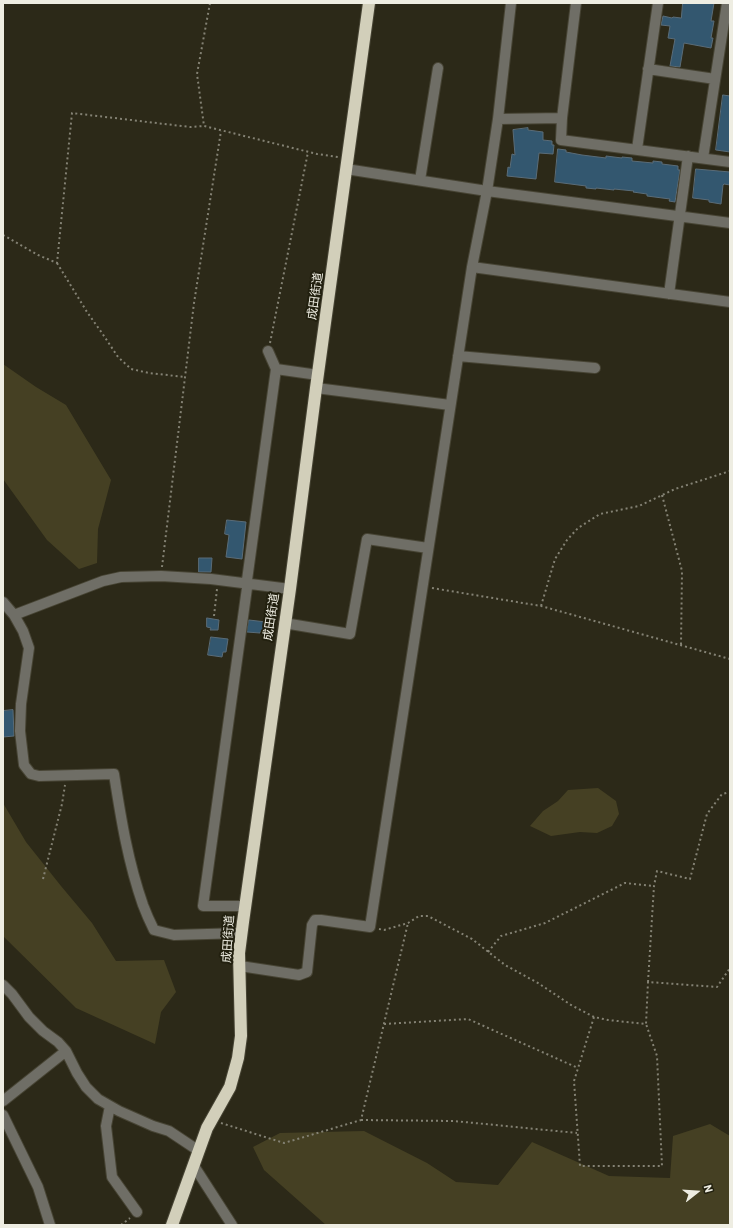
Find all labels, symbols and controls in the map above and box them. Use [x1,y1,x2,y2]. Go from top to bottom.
street label: 成田街道 [305,271,325,321]
street label: 成田街道 [260,592,282,642]
street label: 成田街道 [219,915,237,963]
north arrow [677,1172,717,1212]
text: N [702,1183,716,1194]

